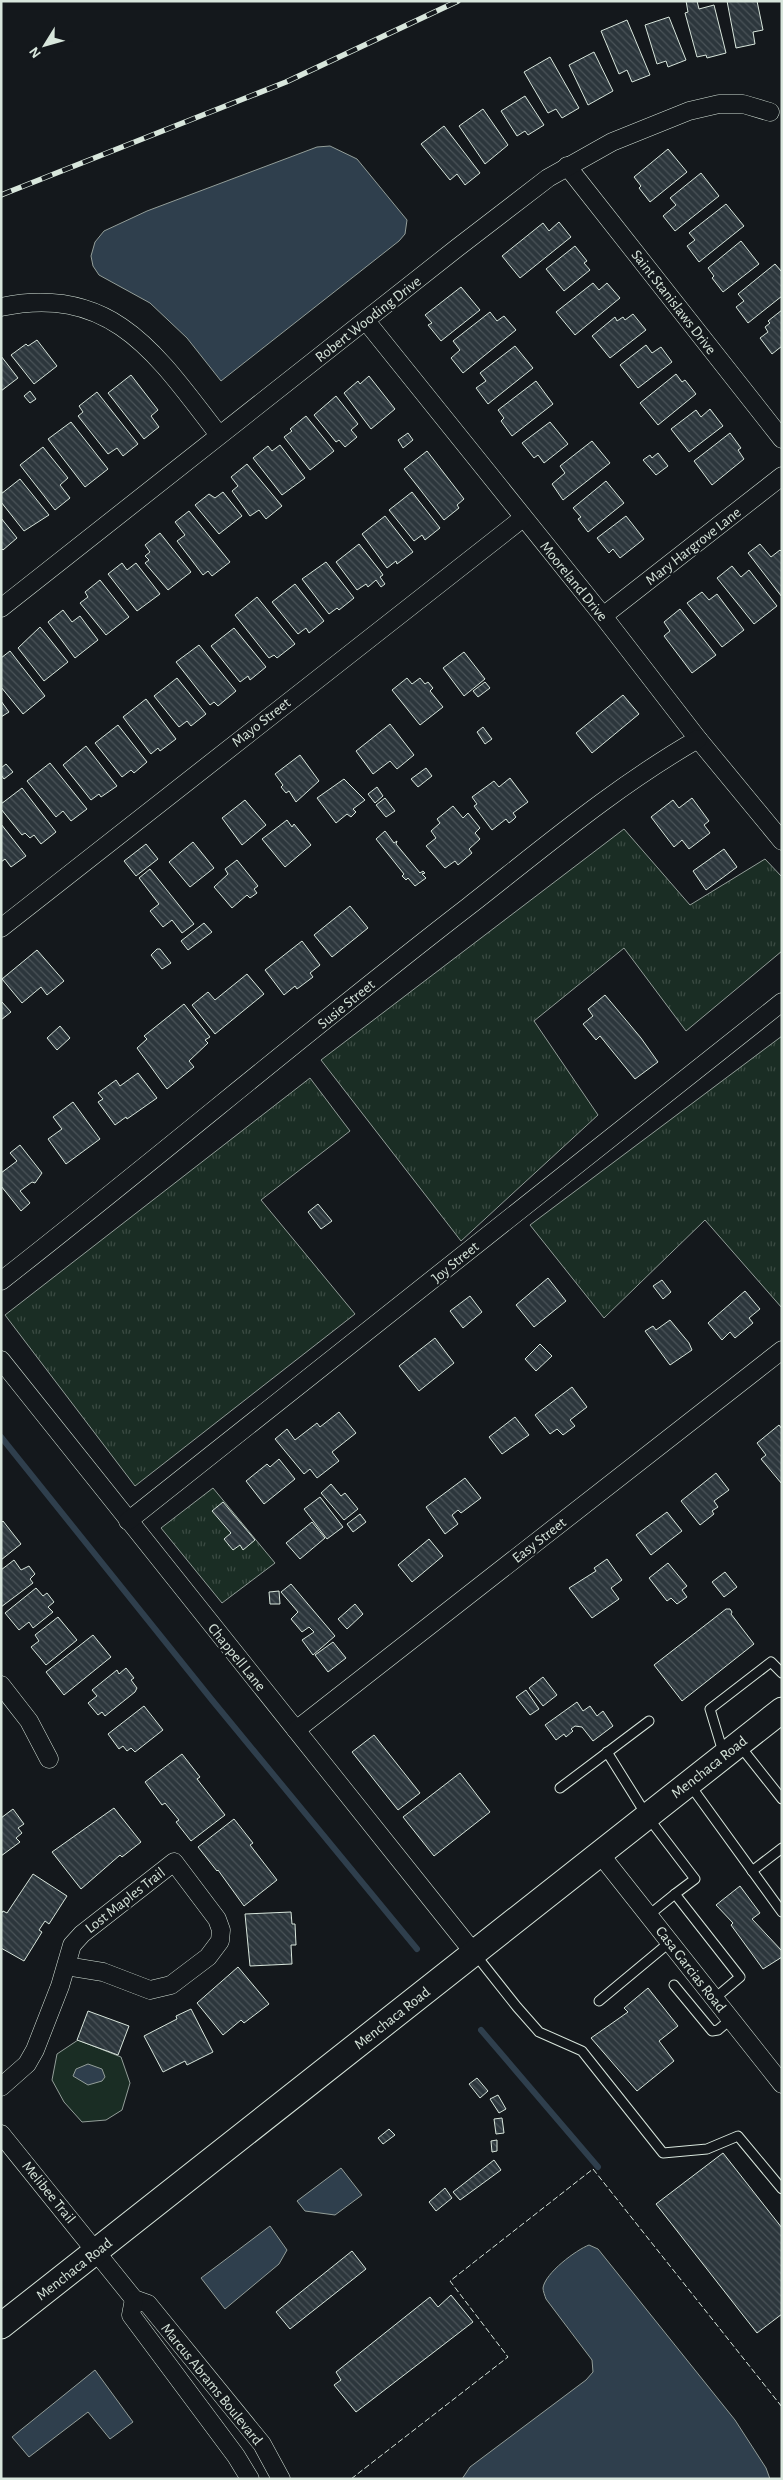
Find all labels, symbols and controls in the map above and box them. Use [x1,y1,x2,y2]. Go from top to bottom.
north arrow [20,20,70,70]
text: N [27,44,44,60]
street label: Saint Stanislaws Drive [628,247,719,357]
street label: Robert Wooding Drive [313,274,424,365]
street label: Mary Hargrove Lane [643,505,744,588]
street label: Mooreland Drive [537,539,610,624]
street label: Mayo Street [229,695,294,750]
street label: Susie Street [315,977,378,1032]
street label: Joy Street [429,1239,482,1286]
street label: Easy Street [510,1515,569,1566]
street label: Chappell Lane [205,1621,268,1694]
street label: Menchaca Road [669,1733,750,1801]
street label: Lost Maples Trail [83,1865,168,1936]
street label: Casa Garcias Road [653,1924,729,2015]
street label: Menchaca Road [352,1984,433,2052]
street label: Melibee Trail [19,2158,78,2226]
street label: Menchaca Road [34,2235,115,2303]
street label: Marcus Abrams Boulevard [158,2321,265,2448]

